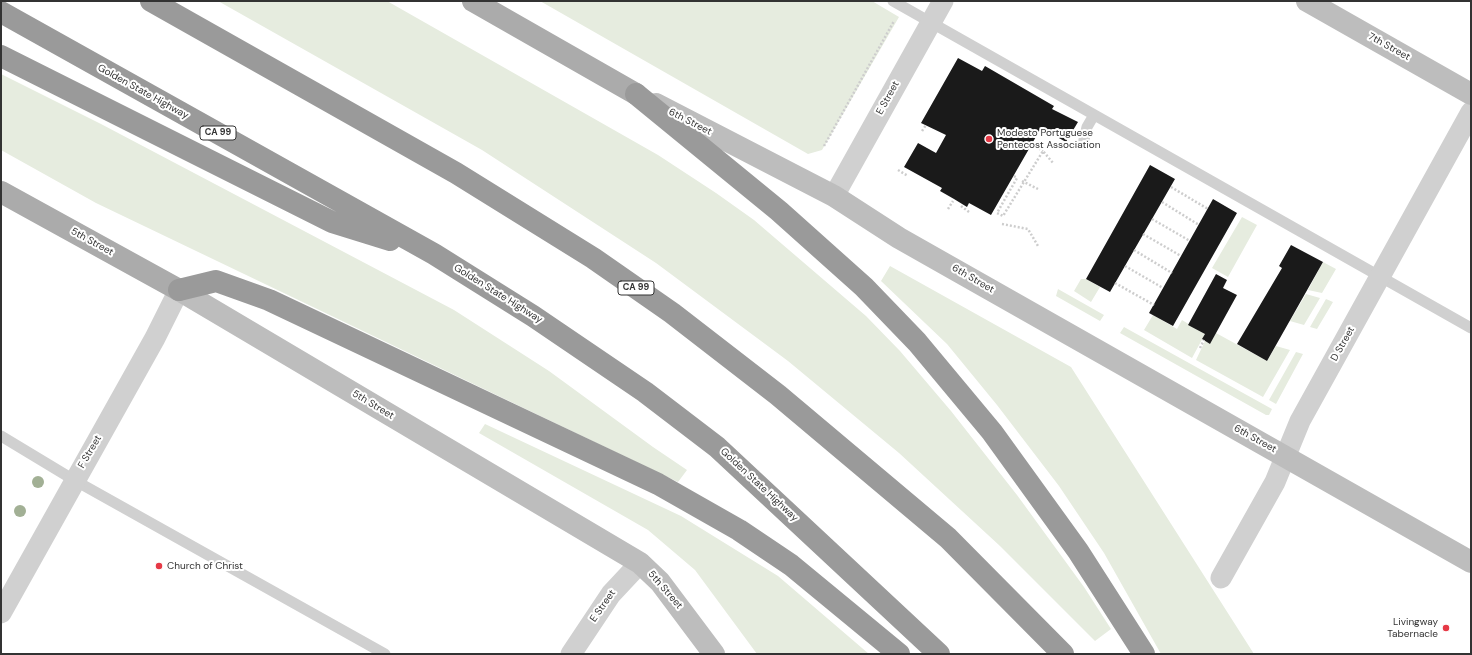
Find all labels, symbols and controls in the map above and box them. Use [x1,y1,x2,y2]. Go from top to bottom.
street label: 7th Street [1366,31,1412,63]
street label: Golden State Highway [95,62,191,122]
street label: E Street [874,79,902,117]
street label: 6th Street [666,106,714,138]
road number: CA 99 [200,126,236,140]
place label: Modesto Portuguese Pentecost Association [997,127,1100,150]
marker: Modesto Portuguese Pentecost Association [984,134,994,144]
street label: 5th Street [69,225,115,259]
street label: Golden State Highway [452,262,544,326]
street label: 6th Street [950,262,996,296]
road number: CA 99 [618,281,654,295]
street label: D Street [1329,325,1357,363]
street label: 5th Street [350,388,396,422]
street label: 6th Street [1232,422,1278,456]
street label: F Street [76,433,104,471]
street label: Golden State Highway [718,446,800,524]
place label: Church of Christ [167,560,243,572]
marker: Church of Christ [154,561,164,571]
street label: 5th Street [645,568,685,612]
street label: E Street [588,588,618,624]
place label: Livingway Tabernacle [1387,616,1438,640]
marker: Livingway Tabernacle [1441,623,1451,633]

